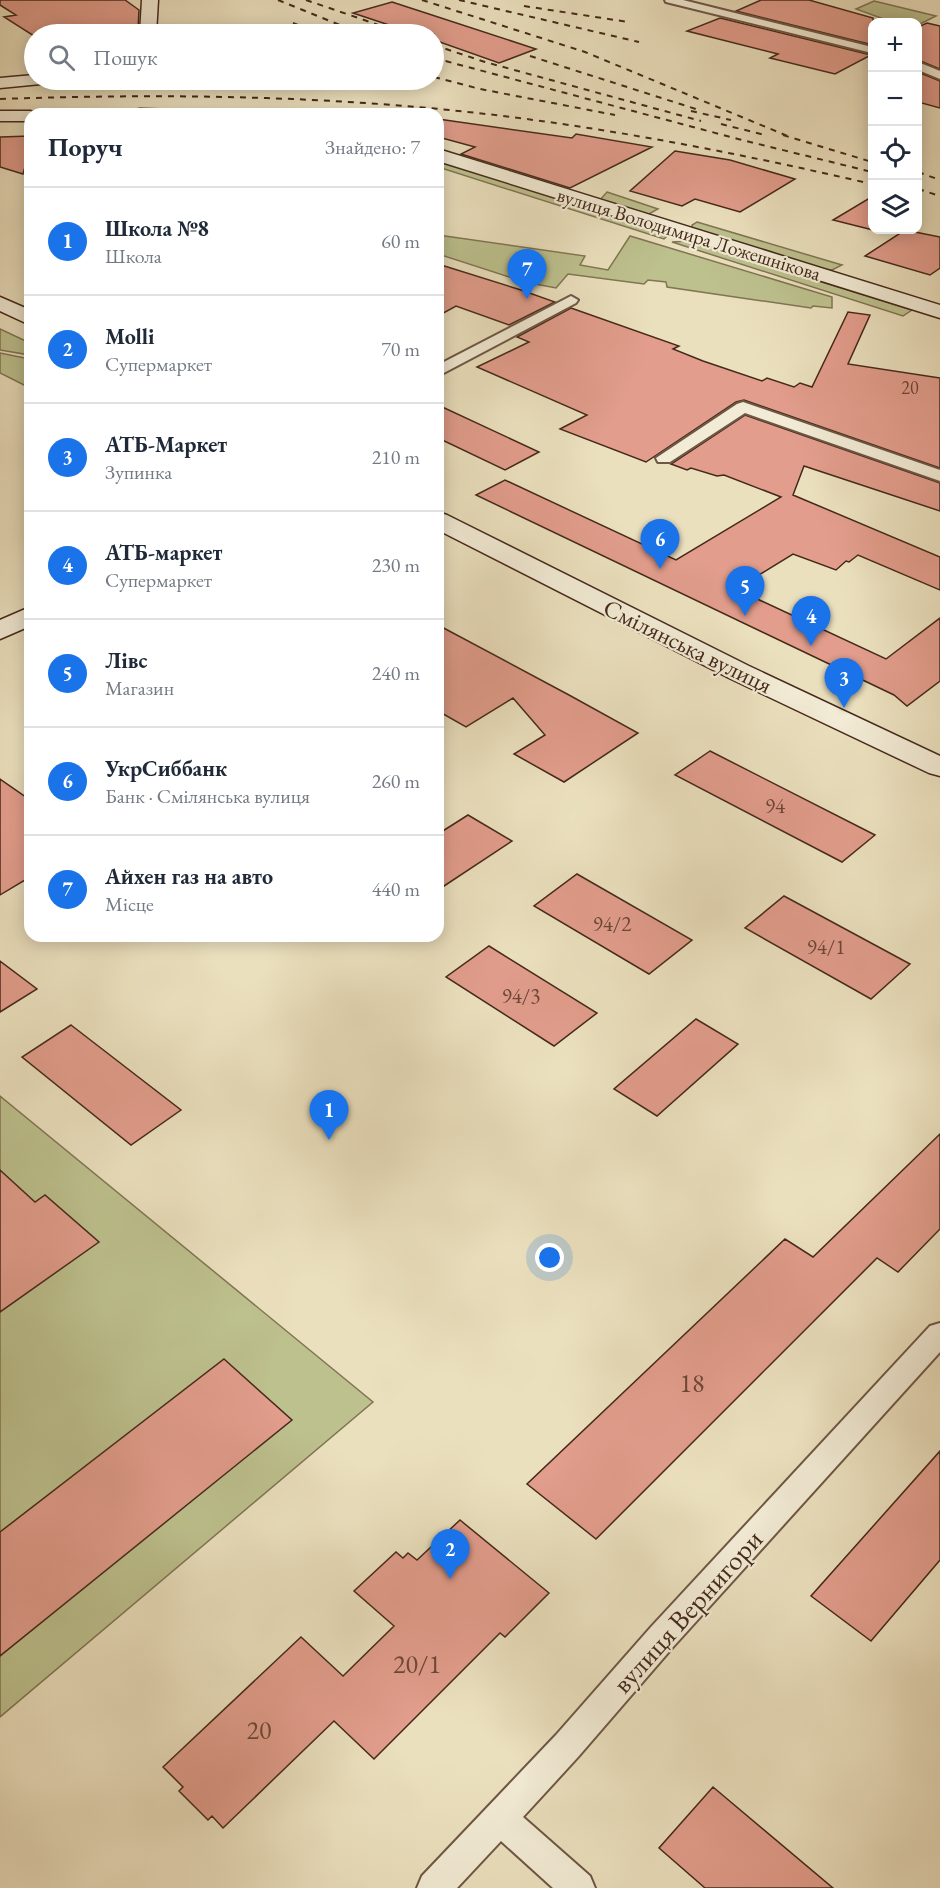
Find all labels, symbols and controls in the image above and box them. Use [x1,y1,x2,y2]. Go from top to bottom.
map controls [868,18,922,234]
button: + [868,18,922,72]
search box [24,24,444,90]
icon: search [45,41,78,74]
text: Пошук [93,43,157,72]
button: − [868,72,922,126]
button: locate [868,126,922,180]
text: Поруч [48,130,123,164]
text: Знайдено: 7 [325,134,420,160]
button: layers [868,180,922,234]
street label: вулиця Володимира Ложешнікова [554,181,824,287]
text: Школа №8 [105,214,209,243]
text: 1 [62,228,73,254]
text: 60 m [381,228,420,254]
text: Школа [105,243,162,269]
pin: 7 [508,250,546,299]
text: Molli [105,322,155,351]
text: 2 [62,336,73,362]
text: 70 m [381,336,420,362]
text: Супермаркет [105,351,212,377]
house number: 20 [901,376,919,399]
text: АТБ-Маркет [105,430,227,459]
text: 3 [62,444,73,470]
text: 210 m [372,444,420,470]
text: Зупинка [105,459,172,485]
pin: 6 [640,520,680,569]
text: АТБ-маркет [105,538,222,567]
text: 4 [62,552,73,578]
text: 230 m [372,552,420,578]
pin: 5 [726,566,764,616]
text: Супермаркет [105,567,212,593]
street label: Смілянська вулиця [599,592,778,700]
pin: 4 [792,596,830,646]
text: Лівс [105,646,147,675]
pin: 3 [824,658,864,708]
text: 5 [62,660,73,686]
text: 240 m [372,660,420,686]
text: Магазин [105,675,174,701]
text: УкрСиббанк [105,754,227,783]
text: 6 [62,768,73,794]
text: 260 m [372,768,420,794]
text: Банк · Смілянська вулиця [105,783,310,809]
house number: 94 [765,792,786,819]
text: Айхен газ на авто [105,862,273,891]
text: 7 [62,876,73,902]
text: 440 m [372,876,420,902]
text: Місце [105,891,154,917]
house number: 94/2 [593,910,631,937]
house number: 94/1 [807,933,845,960]
house number: 94/3 [502,982,540,1009]
pin: 1 [310,1090,348,1140]
your location [535,1243,564,1272]
house number: 18 [680,1366,704,1400]
street label: вулиця Вернигори [604,1521,770,1700]
pin: 2 [430,1530,470,1579]
house number: 20/1 [393,1647,441,1681]
house number: 20 [247,1713,271,1747]

